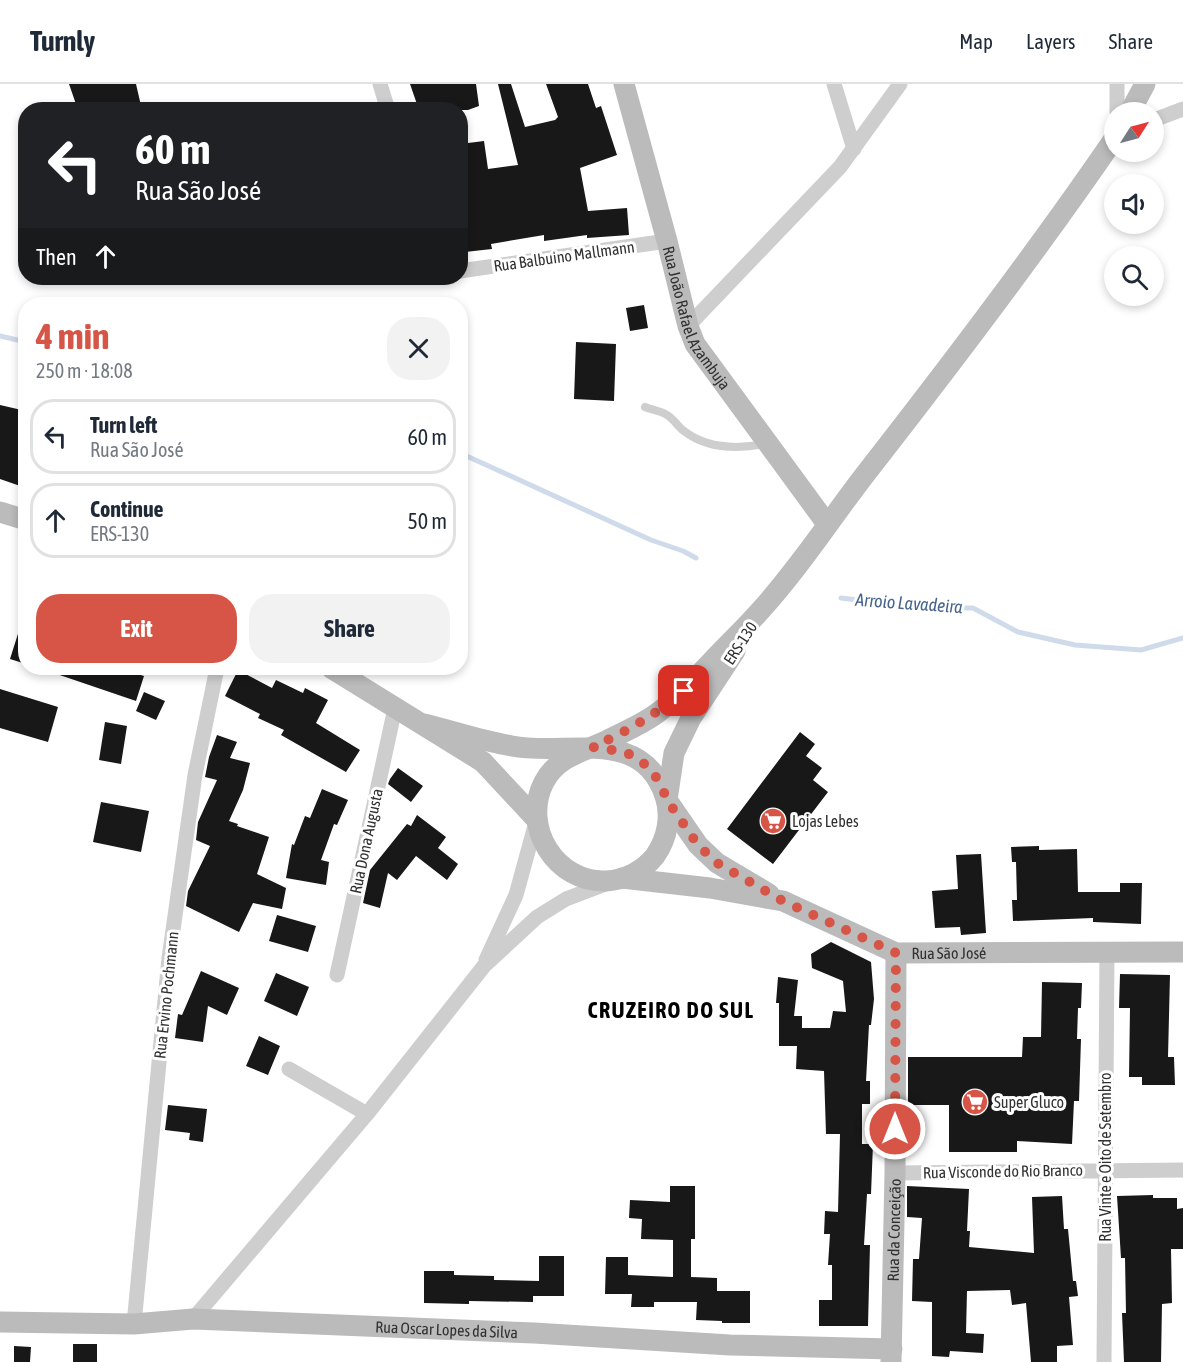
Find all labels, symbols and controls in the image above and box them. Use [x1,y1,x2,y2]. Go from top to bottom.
text: Turnly [30,25,95,57]
text: Map [959,29,993,53]
text: Layers [1026,29,1076,53]
text: Share [1109,29,1153,53]
north arrow [1104,102,1164,162]
map controls [1104,102,1164,306]
text: 60 m [135,125,210,173]
icon: left [36,126,114,204]
button: sound [1104,174,1164,234]
text: Rua São José [135,175,261,206]
street label: Rua Balbuino Mallmann [492,237,636,275]
icon: ahead [89,240,122,273]
text: Then [36,244,77,270]
street label: Rua João Rafael Azambuja [660,244,734,393]
button: search [1104,246,1164,306]
text: 4 min [36,315,110,357]
button: close [387,317,450,380]
text: 250 m · 18:08 [36,359,133,382]
text: Turn left [90,412,157,438]
icon: left [39,420,72,453]
text: 60 m [407,424,447,450]
text: Rua São José [90,438,183,461]
text: Continue [90,496,164,522]
icon: ahead [39,504,72,537]
text: 50 m [407,508,447,534]
text: ERS-130 [90,522,149,545]
water label: Arroio Lavadeira [854,589,964,617]
button: Exit [36,594,237,663]
button: Share [249,594,450,663]
street label: ERS-130 [720,618,760,668]
pin [658,665,709,716]
icon: arrive [667,674,700,707]
street label: Rua Dona Augusta [346,787,387,895]
supermarket icon: Lojas Lebes [758,806,788,836]
place label: Lojas Lebes [792,812,859,831]
street label: Rua Ervino Pochmann [150,930,182,1060]
street label: Rua São José [911,944,986,962]
district label: CRUZEIRO DO SUL [588,997,754,1023]
street label: Rua Vinte e Oito de Setembro [1096,1072,1114,1242]
supermarket icon: Super Gluco [960,1087,990,1117]
place label: Super Gluco [994,1093,1064,1112]
position arrow [863,1097,927,1161]
street label: Rua Visconde do Rio Branco [923,1161,1083,1181]
street label: Rua da Conceição [884,1178,905,1282]
street label: Rua Oscar Lopes da Silva [375,1317,518,1341]

